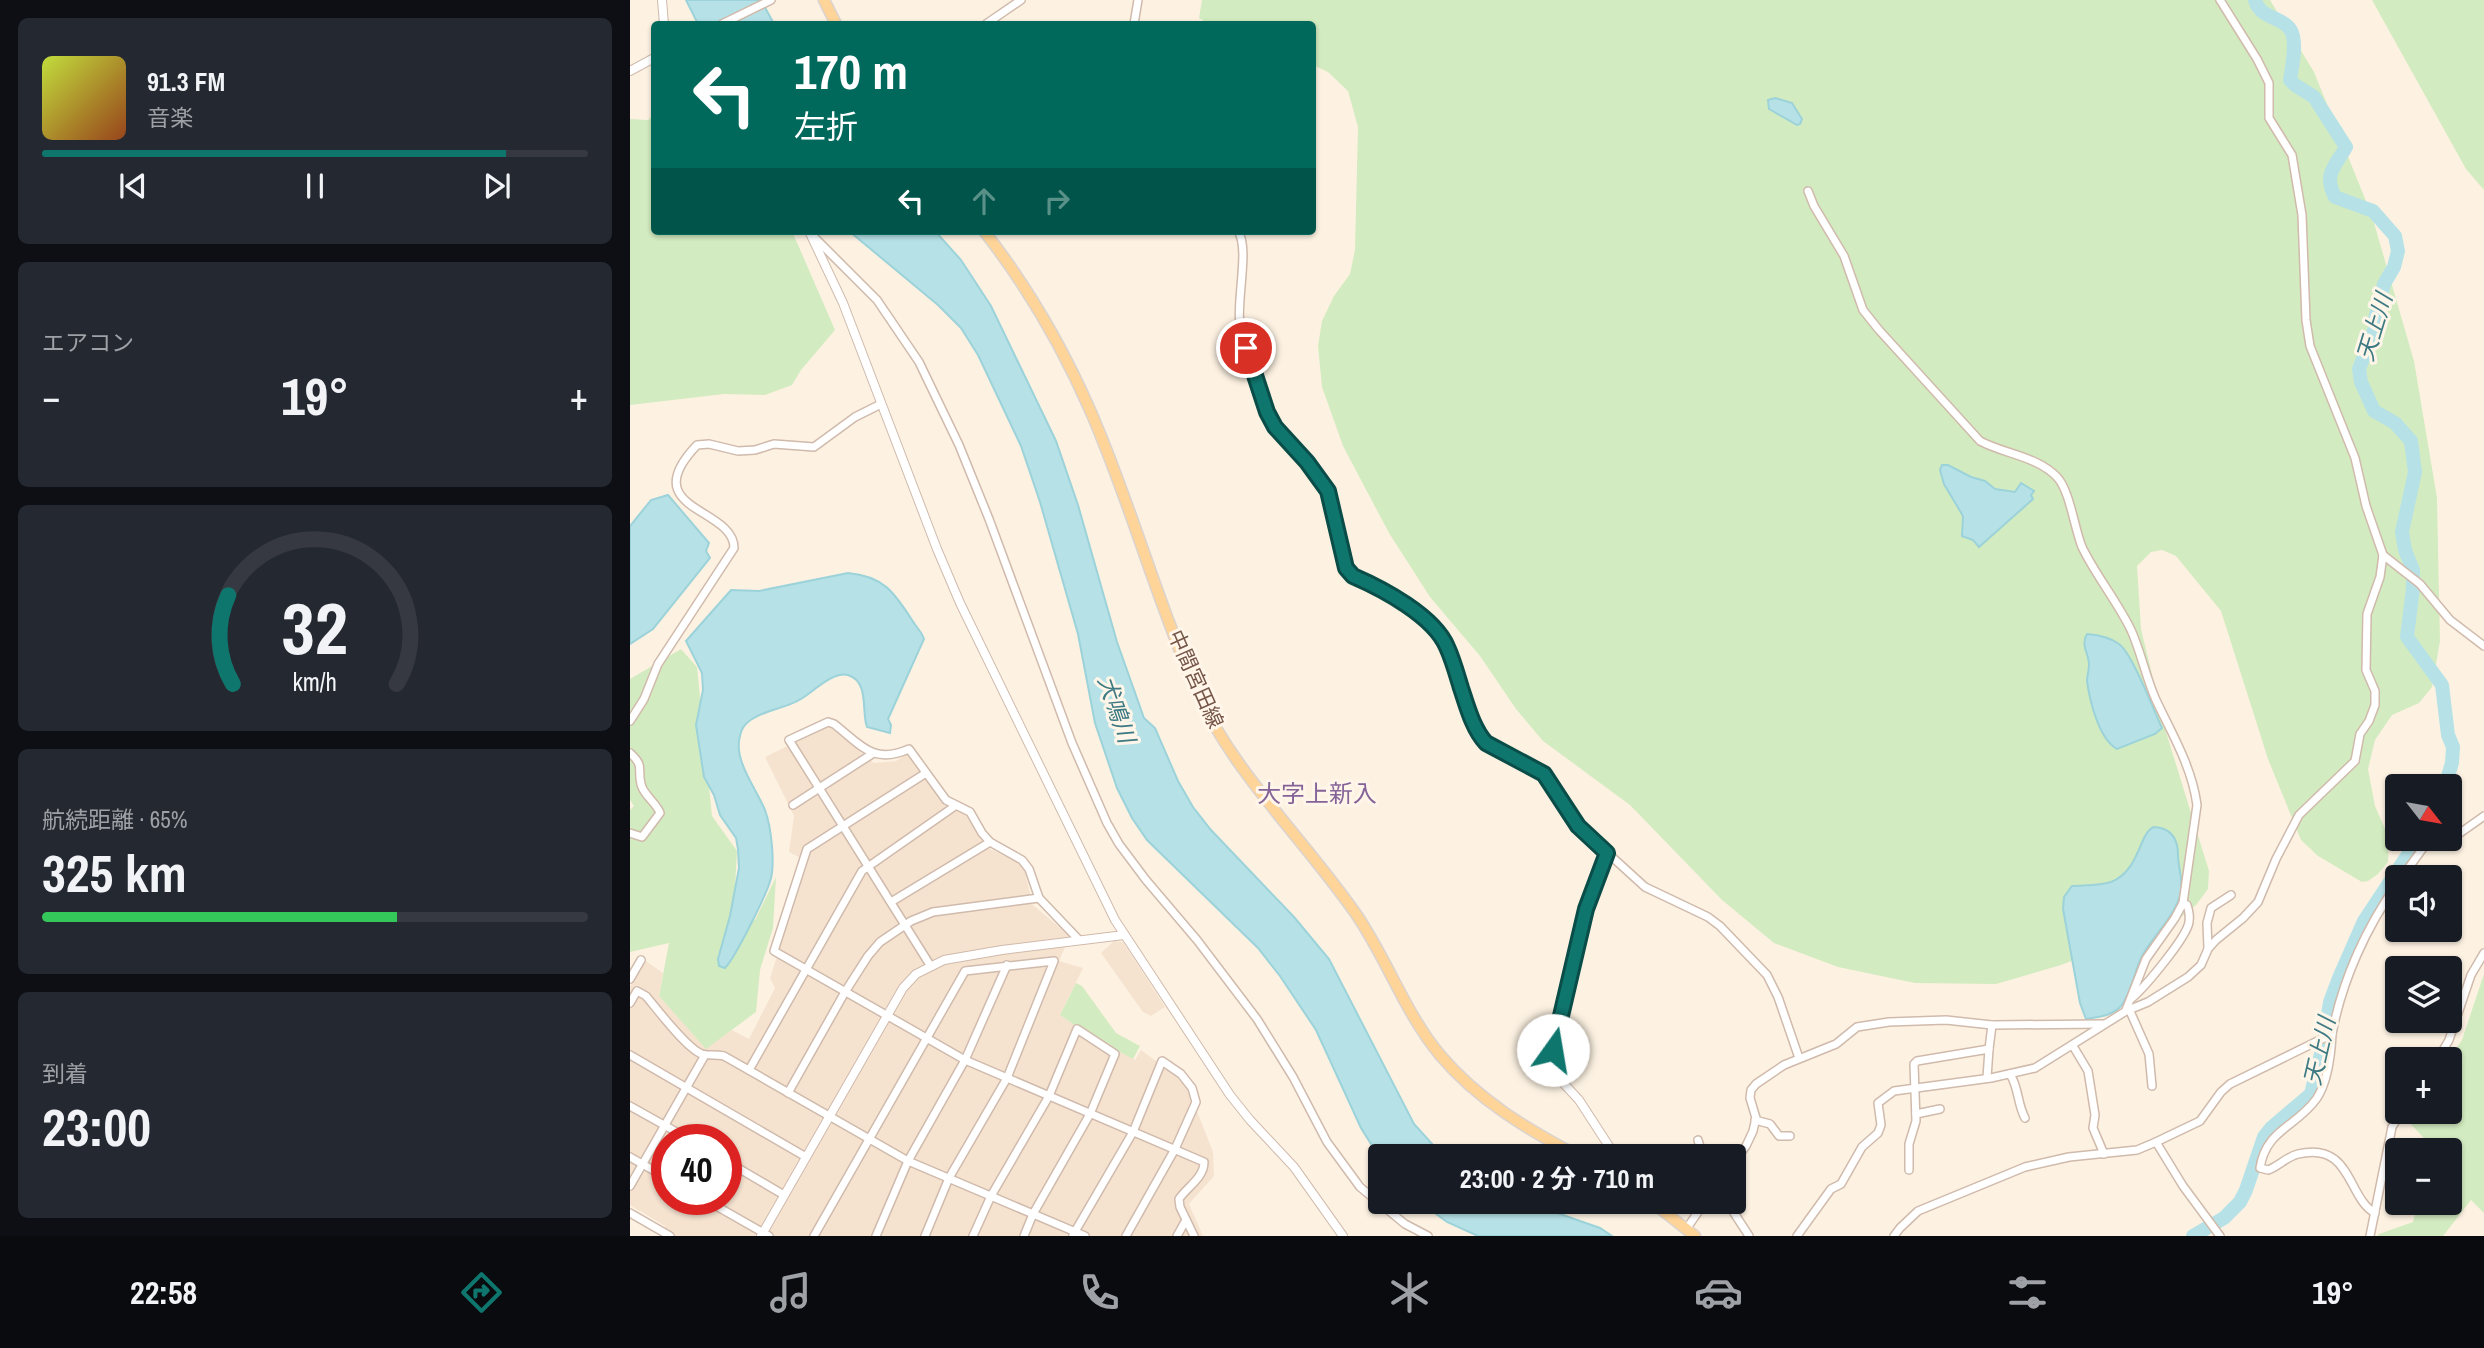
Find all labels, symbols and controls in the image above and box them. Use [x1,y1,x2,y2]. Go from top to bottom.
text: 170 m [794,38,908,104]
icon: left [679,49,770,140]
text: 91.3 FM [147,64,225,99]
text: 音楽 [147,102,193,133]
text: 左折 [794,105,858,148]
icon: previous [114,167,152,205]
icon: pause [296,167,334,205]
icon: next [478,167,516,205]
icon: left [892,182,930,220]
icon: ahead [965,182,1003,220]
icon: right [1038,182,1076,220]
water label: 天上川 [2349,287,2400,365]
pin [1216,318,1276,378]
text: エアコン [42,327,134,358]
icon: arrive [1227,329,1265,367]
text: 19° [281,361,349,431]
text: − [42,371,60,422]
text: + [570,371,588,422]
text: 32 [282,579,348,677]
street label: 中間宮田線 [1161,625,1231,733]
text: km/h [293,665,337,699]
water label: 犬鳴川 [1091,671,1144,750]
north arrow [2385,774,2462,850]
map controls [2385,774,2462,1215]
district label: 大字上新入 [1257,777,1377,809]
text: 航続距離 · 65% [42,804,187,835]
text: 325 km [42,838,187,908]
button: sound [2385,865,2462,942]
button: layers [2385,956,2462,1033]
water label: 天上川 [2296,1011,2343,1088]
position arrow [1516,1013,1590,1087]
button: + [2385,1047,2462,1124]
text: 到着 [42,1058,88,1089]
text: 23:00 [42,1092,151,1162]
speed limit sign: 40 [651,1124,742,1215]
button: − [2385,1138,2462,1215]
text: 23:00 · 2 分 · 710 m [1460,1161,1654,1196]
icon: directions [457,1268,506,1317]
icon: music [766,1268,815,1317]
icon: phone [1075,1268,1124,1317]
icon: climate [1385,1268,1434,1317]
icon: car [1694,1268,1743,1317]
icon: filters [2003,1268,2052,1317]
text: 22:58 [130,1271,197,1314]
text: 19° [2312,1271,2354,1314]

